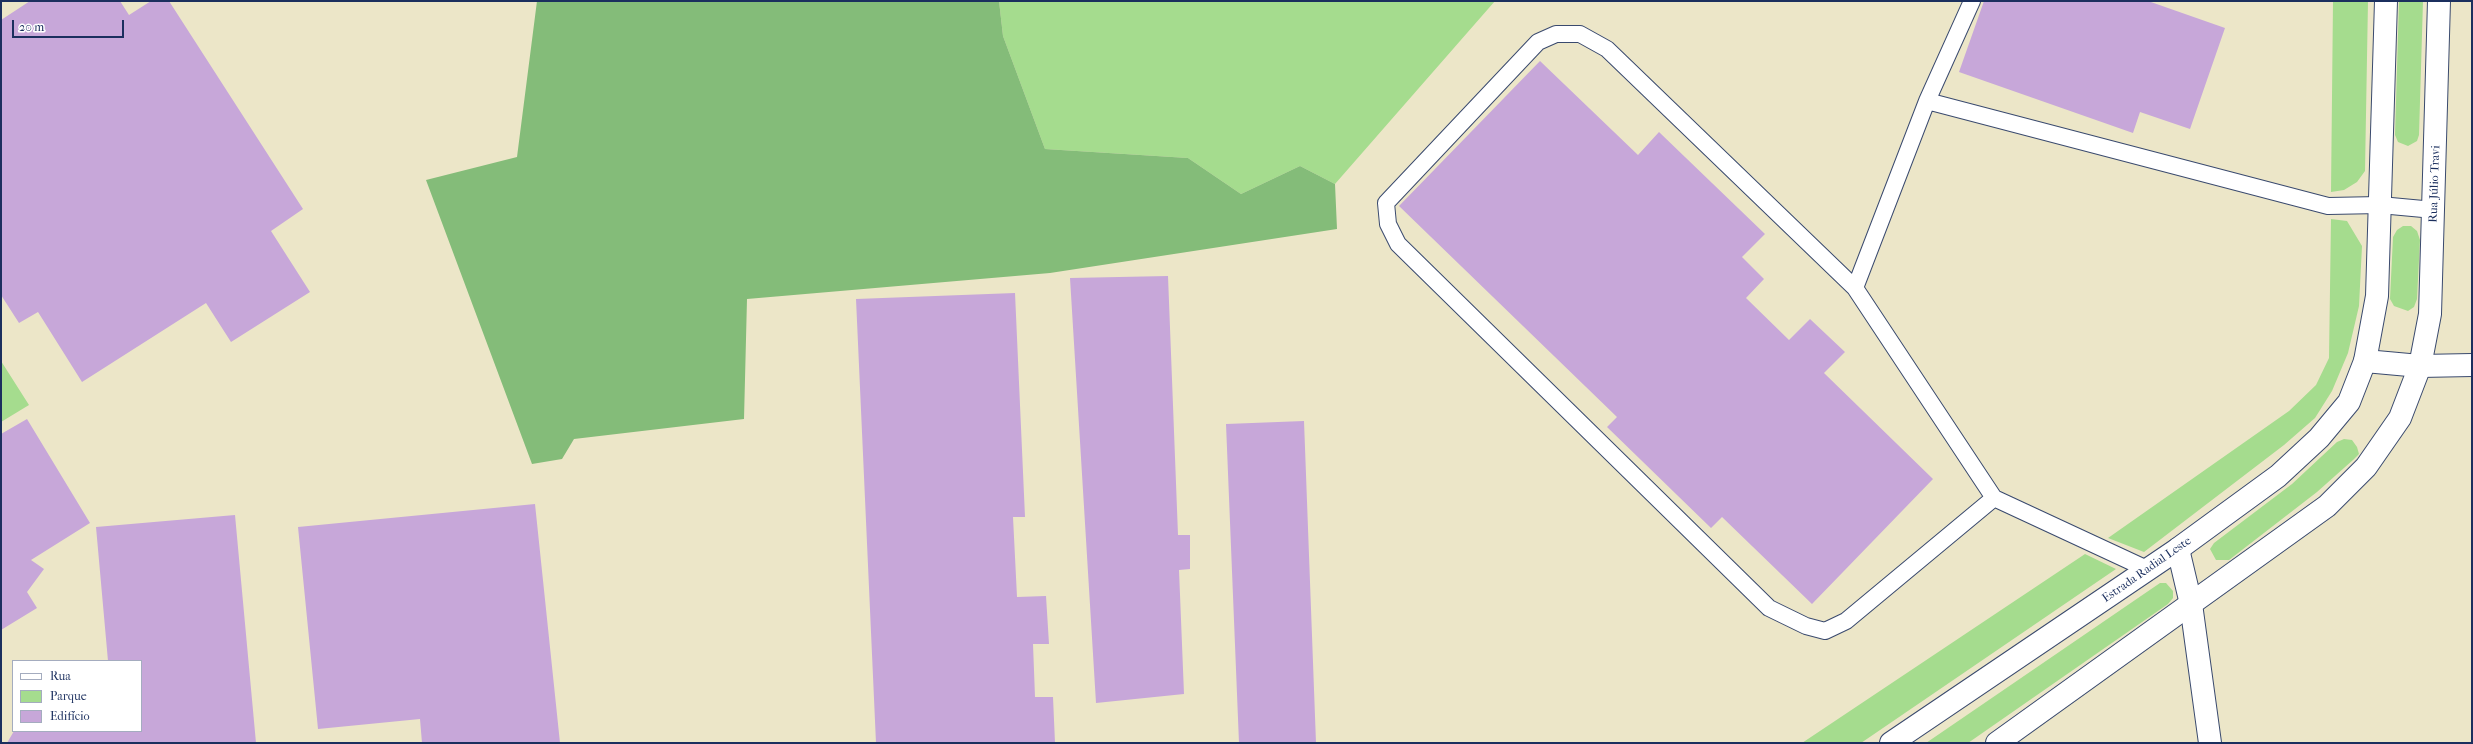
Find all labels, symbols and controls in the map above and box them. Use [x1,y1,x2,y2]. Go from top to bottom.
scale bar [14,12,126,38]
text: 20 m [19,20,44,34]
street label: Rua Júlio Travi [2426,145,2444,223]
street label: Estrada Radial Leste [2100,534,2194,606]
legend [12,660,142,732]
text: Rua [50,669,71,683]
text: Parque [50,689,87,703]
text: Edifício [50,709,90,723]

